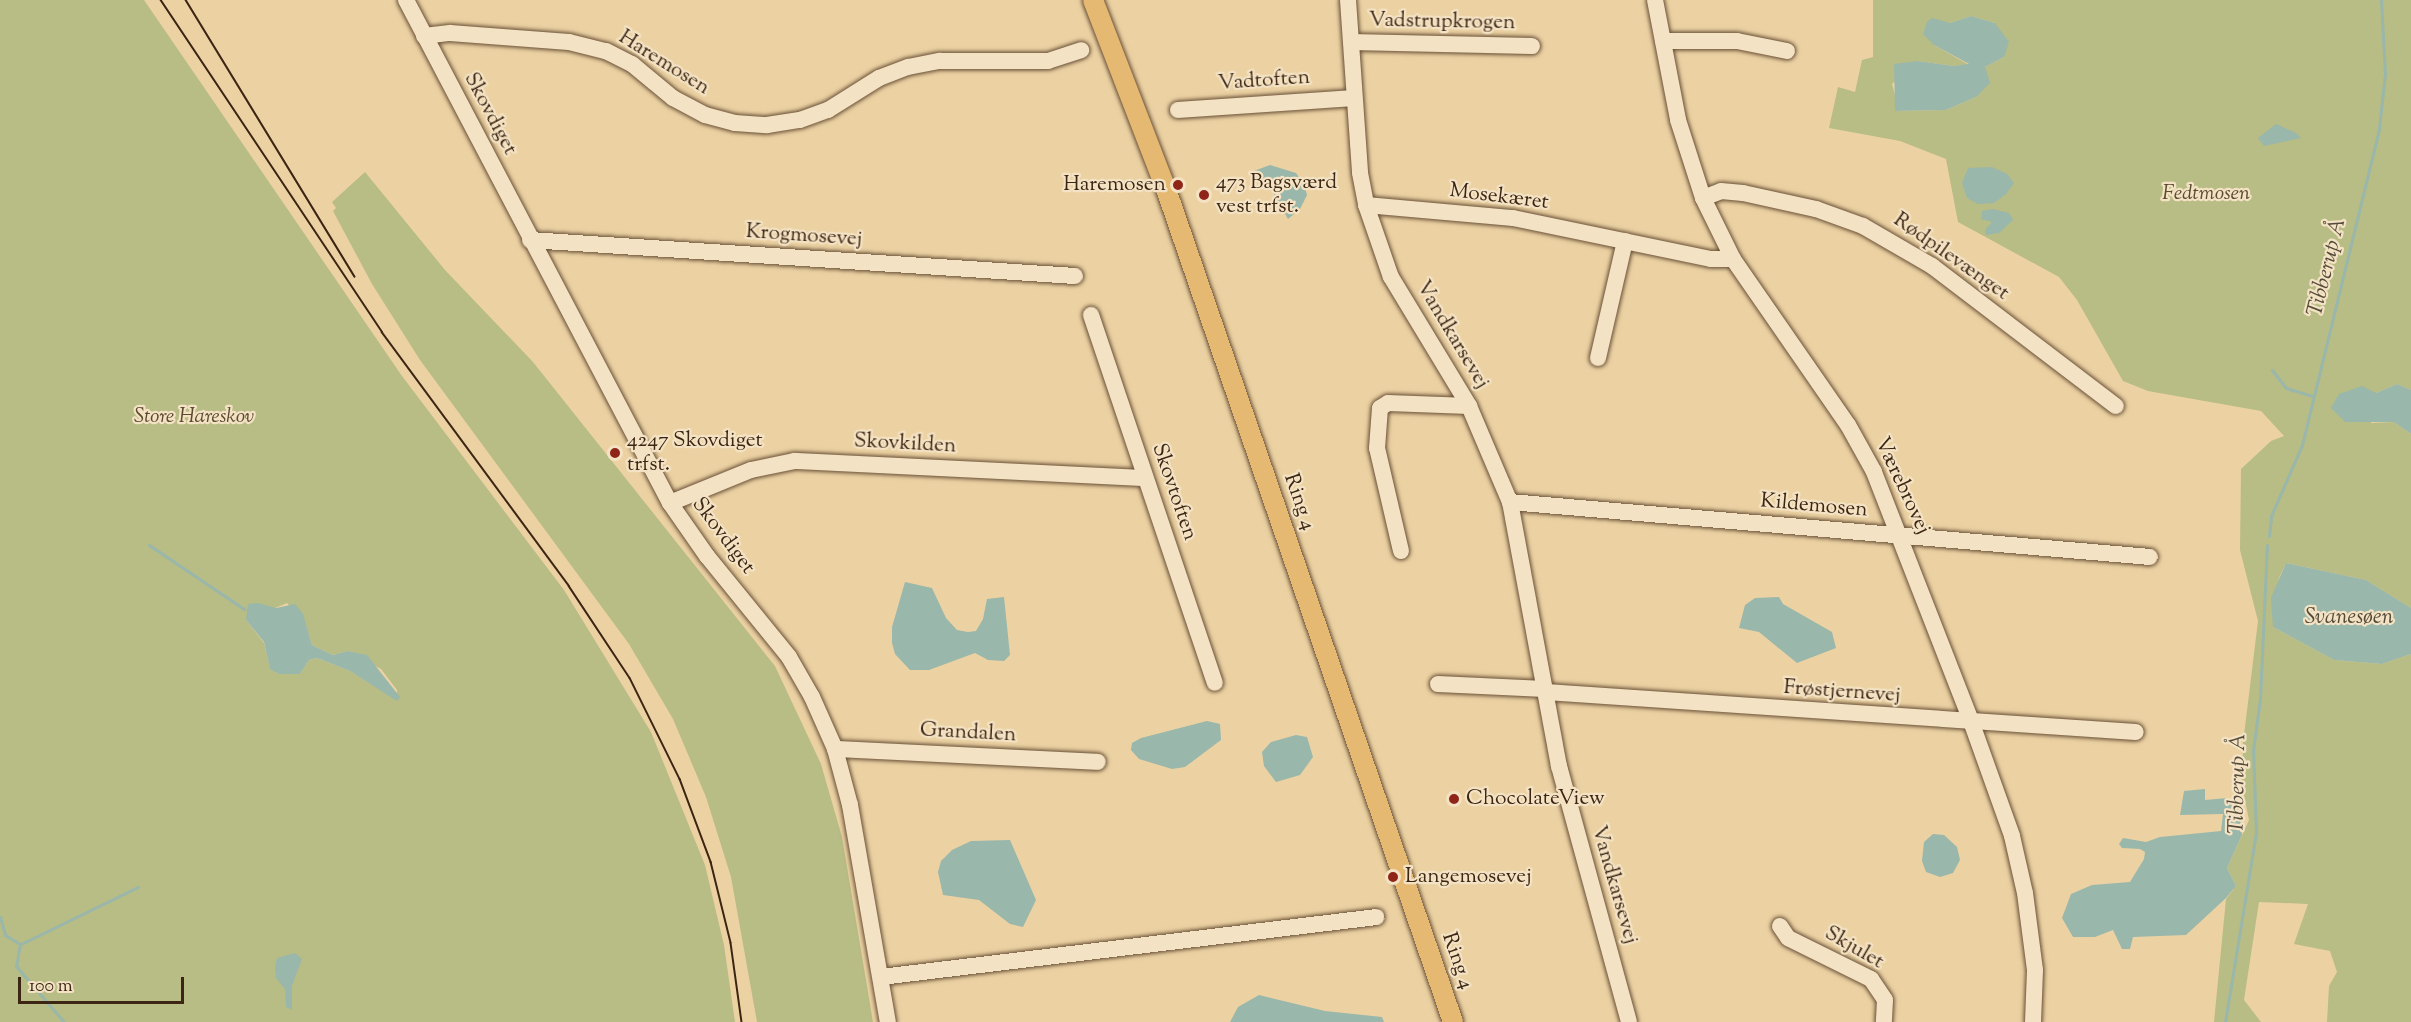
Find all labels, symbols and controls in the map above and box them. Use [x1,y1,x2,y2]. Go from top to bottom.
street label: Vadstrupkrogen [1368,8,1516,36]
street label: Haremosen [614,25,714,101]
street label: Vadtoften [1217,65,1311,97]
street label: Skovdiget [458,68,522,160]
place label: 473 Bagsværd vest trfst. [1216,170,1337,220]
place label: Haremosen [1063,172,1166,198]
marker: Haremosen [1171,178,1185,192]
street label: Mosekæret [1448,178,1550,216]
park label: Fedtmosen [2162,181,2250,207]
marker: 473 Bagsværd vest trfst. [1197,188,1211,202]
street label: Rødpilevænget [1888,208,2014,306]
water label: Tibberup Å [2303,216,2353,320]
street label: Krogmosevej [745,219,863,253]
street label: Vandkarsevej [1410,276,1494,394]
park label: Store Hareskov [134,404,254,430]
place label: 4247 Skovdiget trfst. [627,428,763,478]
street label: Skovkilden [853,429,957,459]
street label: Værebrovej [1869,433,1935,539]
street label: Skovtoften [1146,440,1202,544]
marker: 4247 Skovdiget trfst. [608,446,622,460]
street label: Ring 4 [1278,470,1320,534]
street label: Kildemosen [1759,489,1869,523]
street label: Skovdiget [686,493,760,579]
water label: Svanesøen [2305,606,2393,632]
street label: Frøstjernevej [1783,675,1901,709]
street label: Grandalen [919,718,1017,748]
water label: Tibberup Å [2225,734,2253,834]
place label: ChocolateView [1466,786,1605,812]
marker: ChocolateView [1447,792,1461,806]
street label: Vandkarsevej [1585,823,1643,947]
place label: Langemosevej [1405,864,1532,890]
marker: Langemosevej [1386,870,1400,884]
street label: Skjulet [1820,921,1888,975]
street label: Ring 4 [1436,929,1478,993]
scale bar [21,965,188,1003]
text: 100 m [29,974,73,1000]

